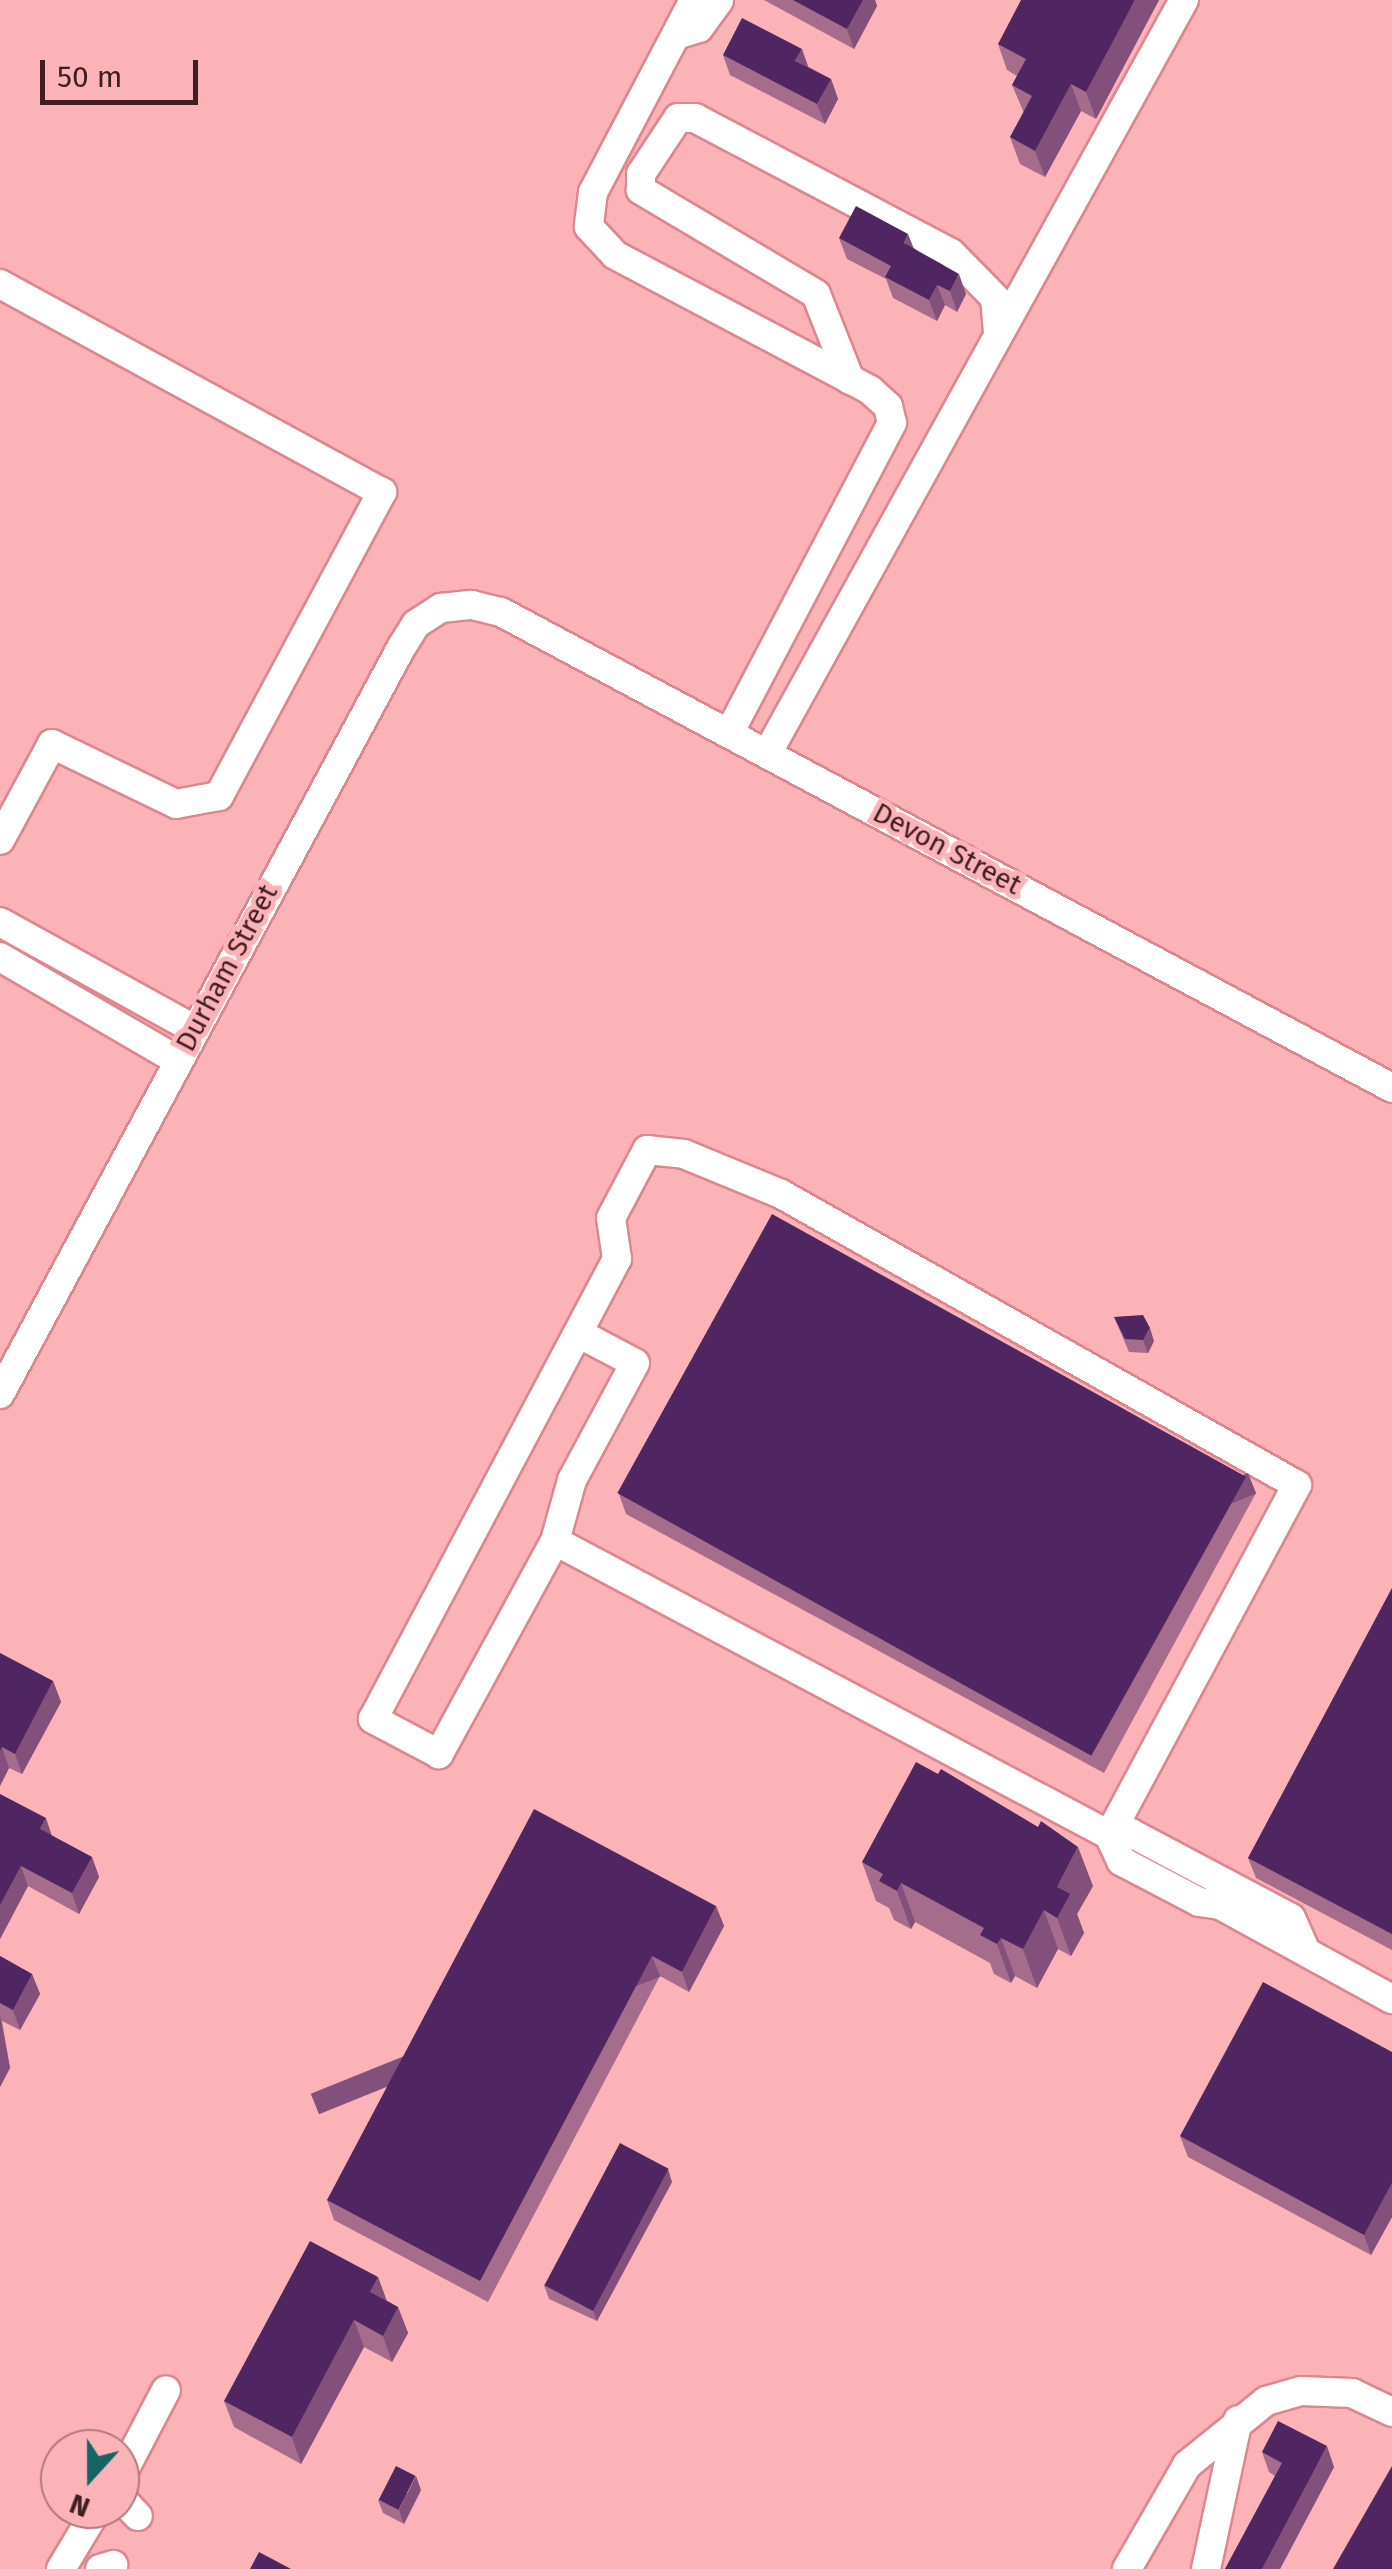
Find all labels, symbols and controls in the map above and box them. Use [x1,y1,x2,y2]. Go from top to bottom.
scale bar [45,40,202,102]
text: 50 m [57,59,122,95]
street label: Devon Street [867,796,1027,902]
street label: Durham Street [169,879,285,1057]
north arrow [40,2429,140,2529]
text: N [65,2487,94,2524]

